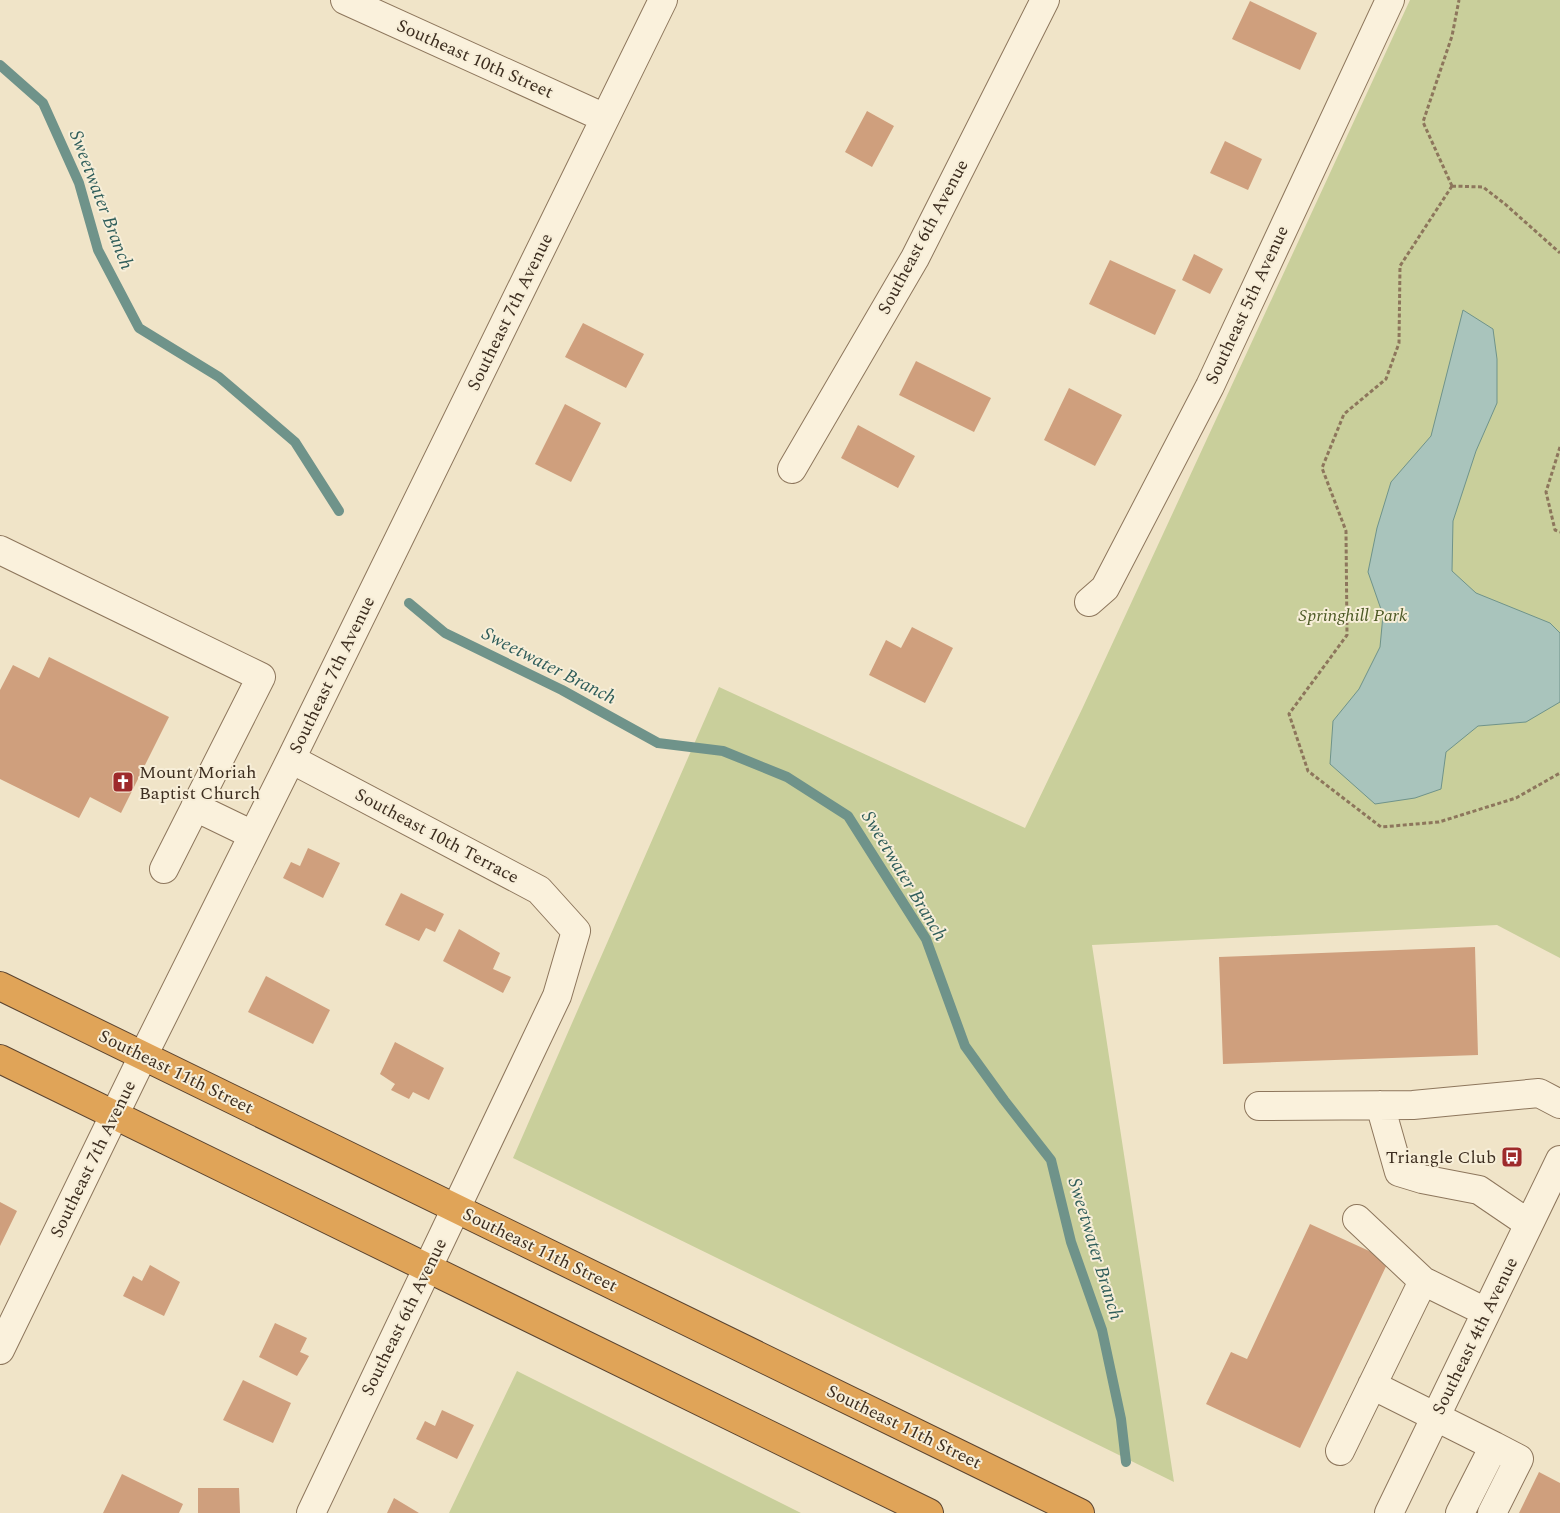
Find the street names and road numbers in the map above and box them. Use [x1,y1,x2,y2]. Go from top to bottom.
street label: Southeast 10th Street [392,12,558,106]
street label: Southeast 6th Avenue [871,155,975,319]
street label: Southeast 5th Avenue [1198,221,1296,389]
street label: Southeast 7th Avenue [460,229,560,395]
street label: Southeast 7th Avenue [282,592,382,758]
street label: Southeast 10th Terrace [350,781,524,891]
street label: Southeast 11th Street [94,1023,258,1121]
street label: Southeast 7th Avenue [43,1076,143,1242]
street label: Southeast 11th Street [458,1201,622,1299]
street label: Southeast 6th Avenue [354,1234,454,1400]
street label: Southeast 4th Avenue [1425,1253,1525,1419]
street label: Southeast 11th Street [822,1378,986,1476]

